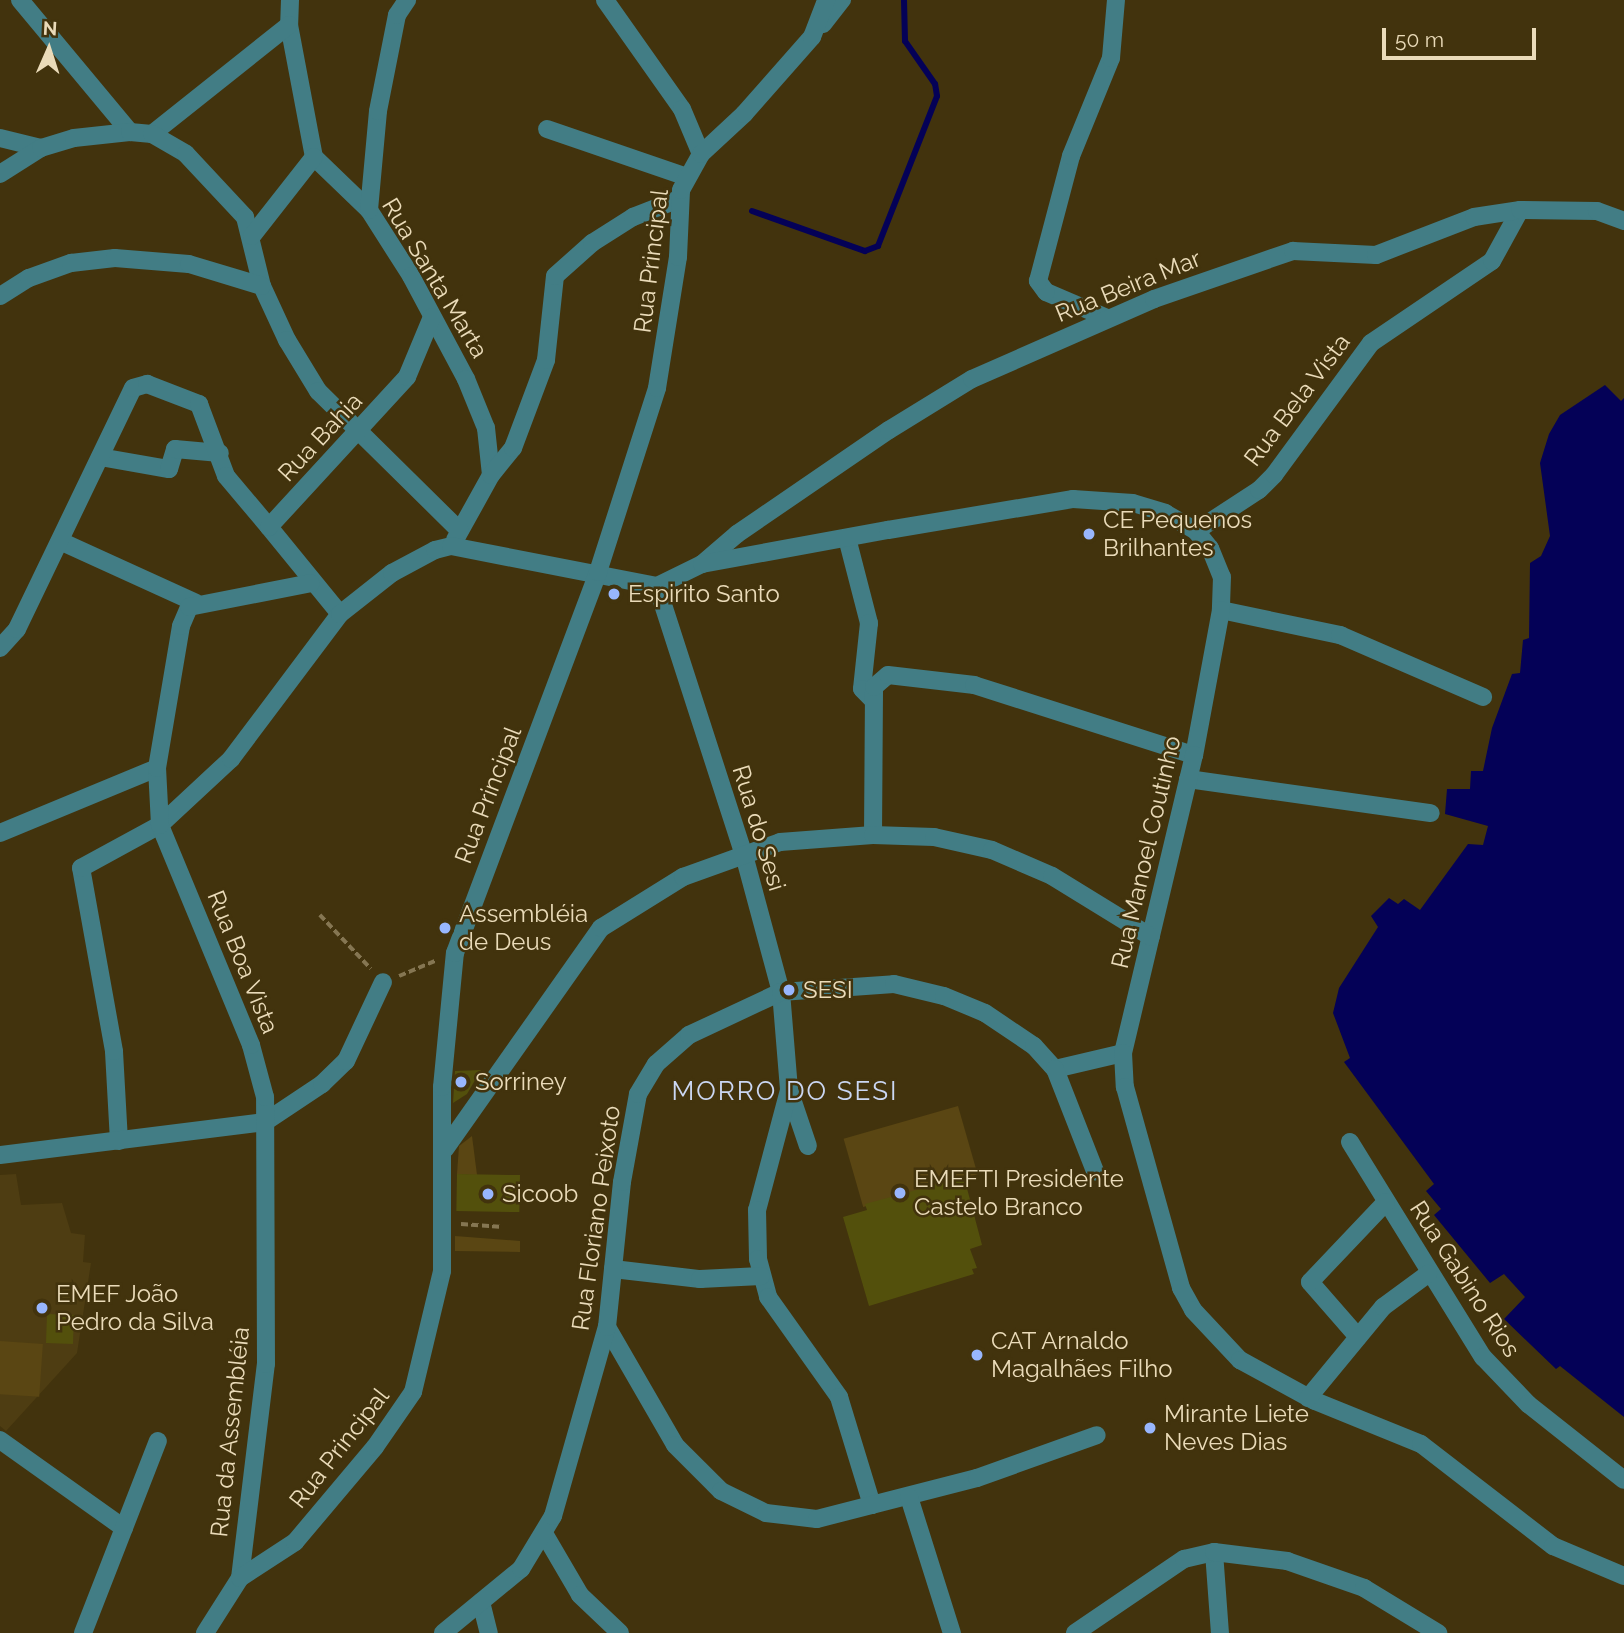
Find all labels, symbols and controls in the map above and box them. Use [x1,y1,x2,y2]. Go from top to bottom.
north arrow [14,14,84,84]
scale bar [1386,14,1540,58]
text: N [42,17,58,39]
text: 50 m [1395,27,1444,52]
street label: Rua Principal [628,188,674,334]
street label: Rua Santa Marta [376,193,494,363]
street label: Rua Beira Mar [1051,244,1205,328]
street label: Rua Bela Vista [1238,328,1356,472]
street label: Rua Bahia [272,387,368,487]
place label: CE Pequenos Brilhantes [1103,506,1252,562]
marker: CE Pequenos Brilhantes [1081,526,1097,542]
place label: Espirito Santo [628,580,780,608]
marker: Espirito Santo [606,586,622,602]
street label: Rua Principal [449,722,527,868]
street label: Rua Manoel Coutinho [1105,733,1187,971]
street label: Rua do Sesi [726,762,792,894]
street label: Rua Boa Vista [201,886,285,1038]
place label: Assembléia de Deus [459,900,588,956]
marker: Assembléia de Deus [437,920,453,936]
place label: SESI [803,976,853,1004]
marker: SESI [781,982,797,998]
place label: Sorriney [475,1068,567,1096]
marker: Sorriney [453,1074,469,1090]
district label: MORRO DO SESI [673,1076,897,1108]
street label: Rua Floriano Peixoto [566,1104,626,1332]
place label: EMEFTI Presidente Castelo Branco [914,1165,1124,1221]
place label: Sicoob [502,1180,578,1208]
marker: EMEFTI Presidente Castelo Branco [892,1185,908,1201]
marker: Sicoob [480,1186,496,1202]
street label: Rua Gabino Rios [1404,1196,1526,1362]
place label: EMEF João Pedro da Silva [56,1280,214,1336]
marker: EMEF João Pedro da Silva [34,1300,50,1316]
street label: Rua da Assembléia [205,1325,255,1539]
place label: CAT Arnaldo Magalhães Filho [991,1327,1172,1383]
marker: CAT Arnaldo Magalhães Filho [969,1347,985,1363]
street label: Rua Principal [283,1382,395,1514]
place label: Mirante Liete Neves Dias [1164,1400,1309,1456]
marker: Mirante Liete Neves Dias [1142,1420,1158,1436]

